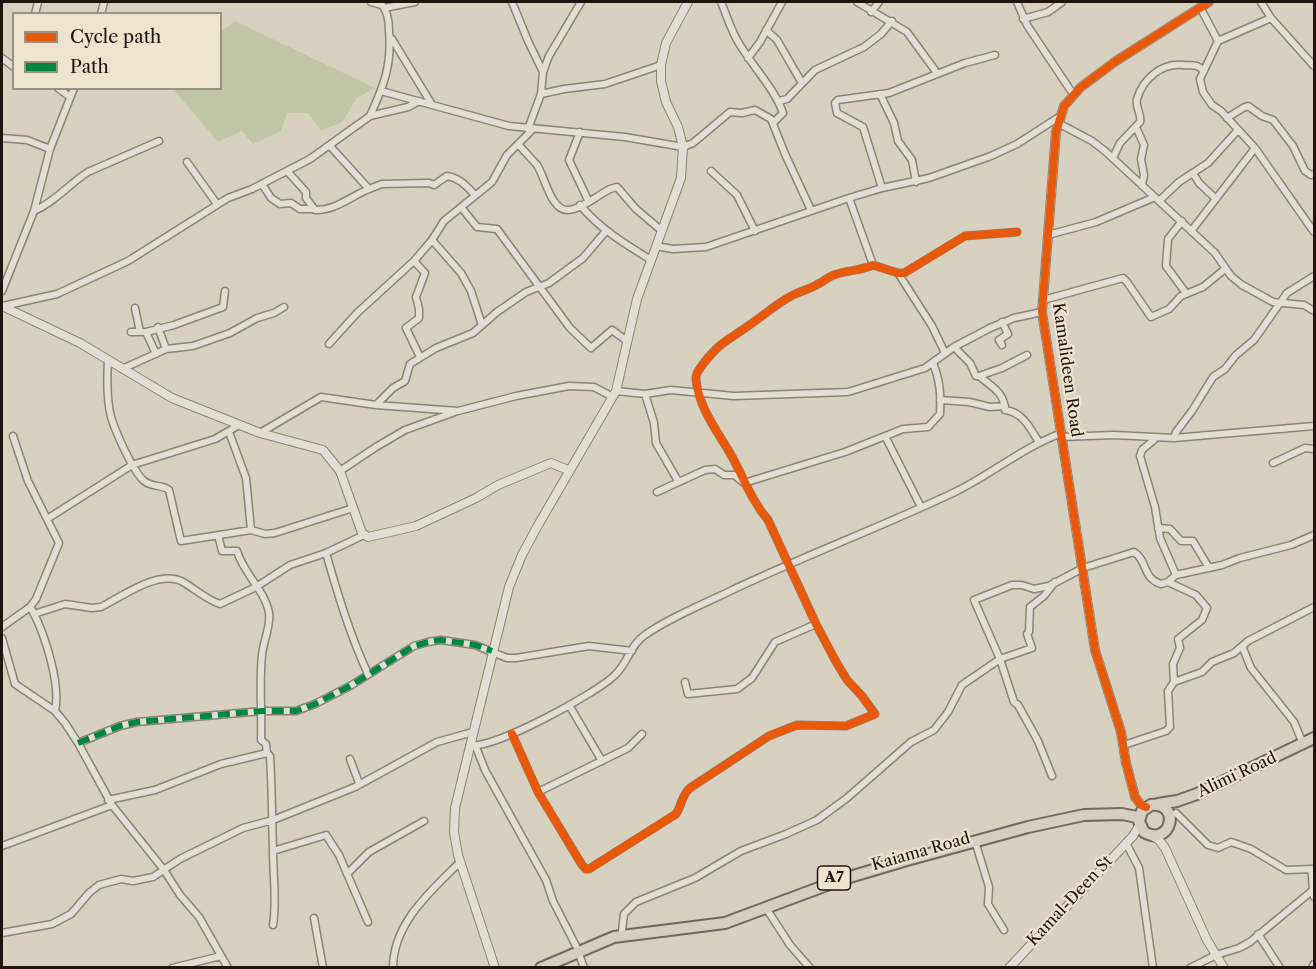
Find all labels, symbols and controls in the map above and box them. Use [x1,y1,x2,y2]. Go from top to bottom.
legend [12,12,222,90]
text: Cycle path [70,26,161,48]
text: Path [70,56,109,78]
street label: Kamalideen Road [1048,302,1086,438]
street label: Alimi Road [1194,748,1280,802]
street label: Kaiama Road [870,829,972,875]
street label: Kamal-Deen St [1023,852,1117,950]
road number: A7 [818,866,850,890]

